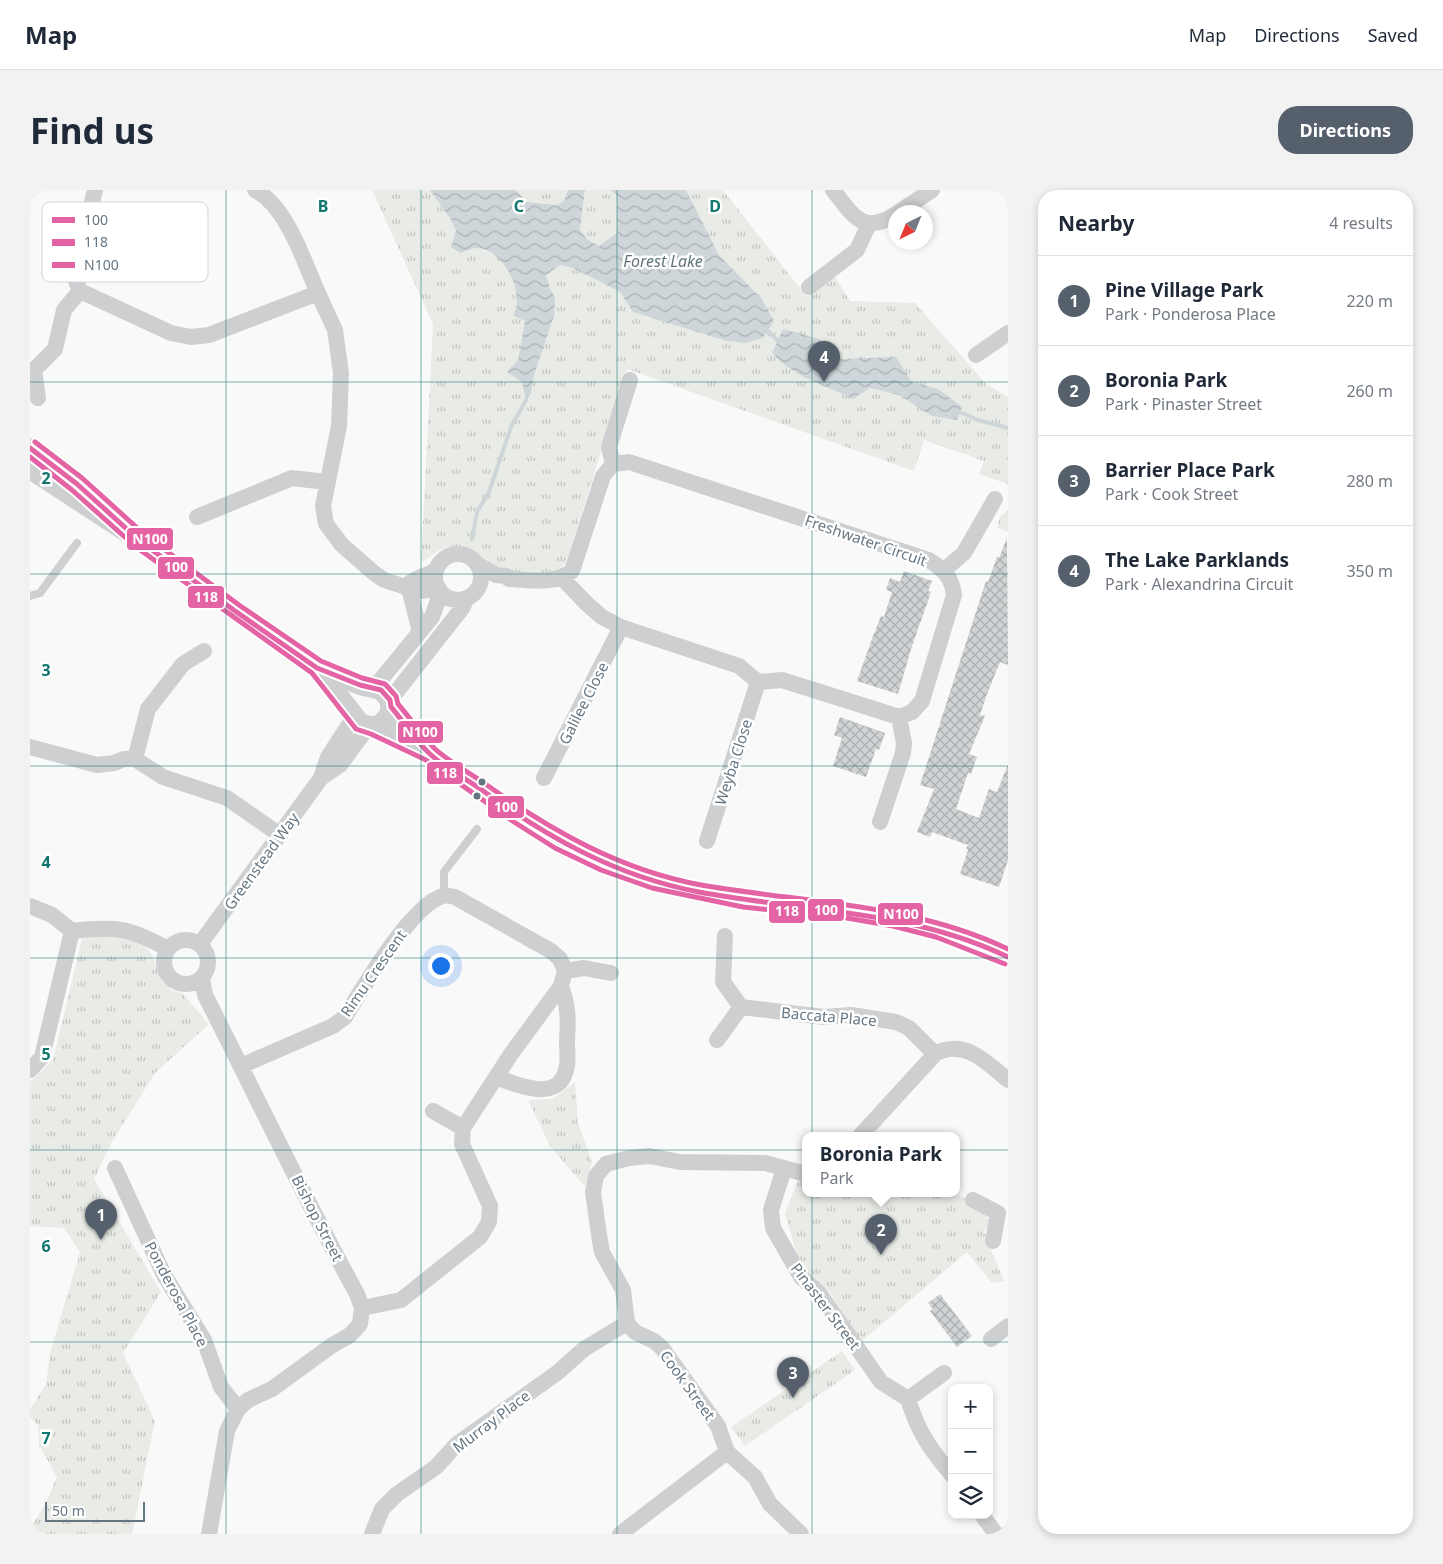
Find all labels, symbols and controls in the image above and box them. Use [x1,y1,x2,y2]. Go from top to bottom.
text: Map [25,18,77,51]
text: Map [1189,23,1226,47]
text: Directions [1254,23,1340,47]
text: Saved [1368,23,1418,47]
button: Directions [1278,106,1413,154]
text: Find us [30,107,154,154]
text: B [318,195,328,217]
text: C [514,195,524,217]
text: D [709,195,721,217]
legend [42,202,208,282]
north arrow [888,205,933,250]
text: Nearby [1058,209,1134,237]
text: 100 [84,210,108,229]
text: 4 results [1329,212,1393,234]
text: 118 [84,232,108,251]
water label: Forest Lake [623,250,703,272]
text: N100 [84,255,119,274]
text: Pine Village Park [1105,277,1264,303]
text: 1 [1069,290,1079,312]
text: 220 m [1346,290,1393,312]
text: Park · Ponderosa Place [1105,303,1276,325]
pin: 4 [808,341,840,382]
text: Boronia Park [1105,367,1227,393]
text: 2 [1069,380,1079,402]
text: 260 m [1346,380,1393,402]
text: Park · Pinaster Street [1105,393,1262,415]
text: Barrier Place Park [1105,457,1275,483]
text: 2 [41,467,51,489]
text: 3 [1069,470,1079,492]
text: 280 m [1346,470,1393,492]
text: Park · Cook Street [1105,483,1238,505]
street label: Freshwater Circuit [802,510,930,570]
line badge: N100 [126,527,174,551]
text: N100 [132,529,168,548]
text: The Lake Parklands [1105,547,1289,573]
line badge: 100 [157,556,195,580]
text: 100 [164,557,188,576]
text: 4 [1069,560,1079,582]
text: 350 m [1346,560,1393,582]
text: Park · Alexandrina Circuit [1105,573,1293,595]
line badge: 118 [187,585,225,609]
text: 118 [194,587,218,606]
street label: Galilee Close [554,658,612,748]
text: 3 [41,659,51,681]
street label: Weyba Close [710,717,756,807]
line badge: N100 [397,720,444,744]
text: N100 [402,722,438,741]
line badge: 118 [426,761,464,785]
text: 118 [433,763,457,782]
unlabelled marker [477,777,487,787]
unlabelled marker [472,791,482,801]
line badge: 100 [487,795,525,819]
text: 100 [494,797,518,816]
street label: Greenstead Way [219,808,303,914]
text: 4 [41,851,51,873]
line badge: 100 [807,898,845,922]
line badge: 118 [768,900,806,924]
text: 100 [814,900,838,919]
text: 118 [775,901,799,920]
line badge: N100 [877,902,924,926]
text: N100 [883,904,919,923]
street label: Rimu Crescent [336,925,411,1020]
your location [428,953,454,979]
street label: Baccata Place [780,1002,878,1030]
text: 5 [41,1043,51,1065]
popup [802,1132,960,1197]
text: Boronia Park [820,1141,942,1167]
text: Park [820,1167,854,1189]
street label: Bishop Street [288,1172,349,1265]
pin: 1 [85,1199,117,1240]
pin: 2 [865,1214,897,1255]
text: 6 [41,1235,51,1257]
street label: Ponderosa Place [141,1238,213,1350]
street label: Pinaster Street [787,1259,866,1354]
street label: Cook Street [656,1346,720,1424]
pin: 3 [777,1357,809,1398]
map controls [948,1384,993,1519]
button: + [948,1384,993,1429]
street label: Murray Place [448,1385,534,1457]
text: 7 [41,1427,51,1449]
button: − [948,1429,993,1474]
button: layers [948,1474,993,1519]
scale bar [45,1499,145,1522]
text: 50 m [52,1501,85,1520]

